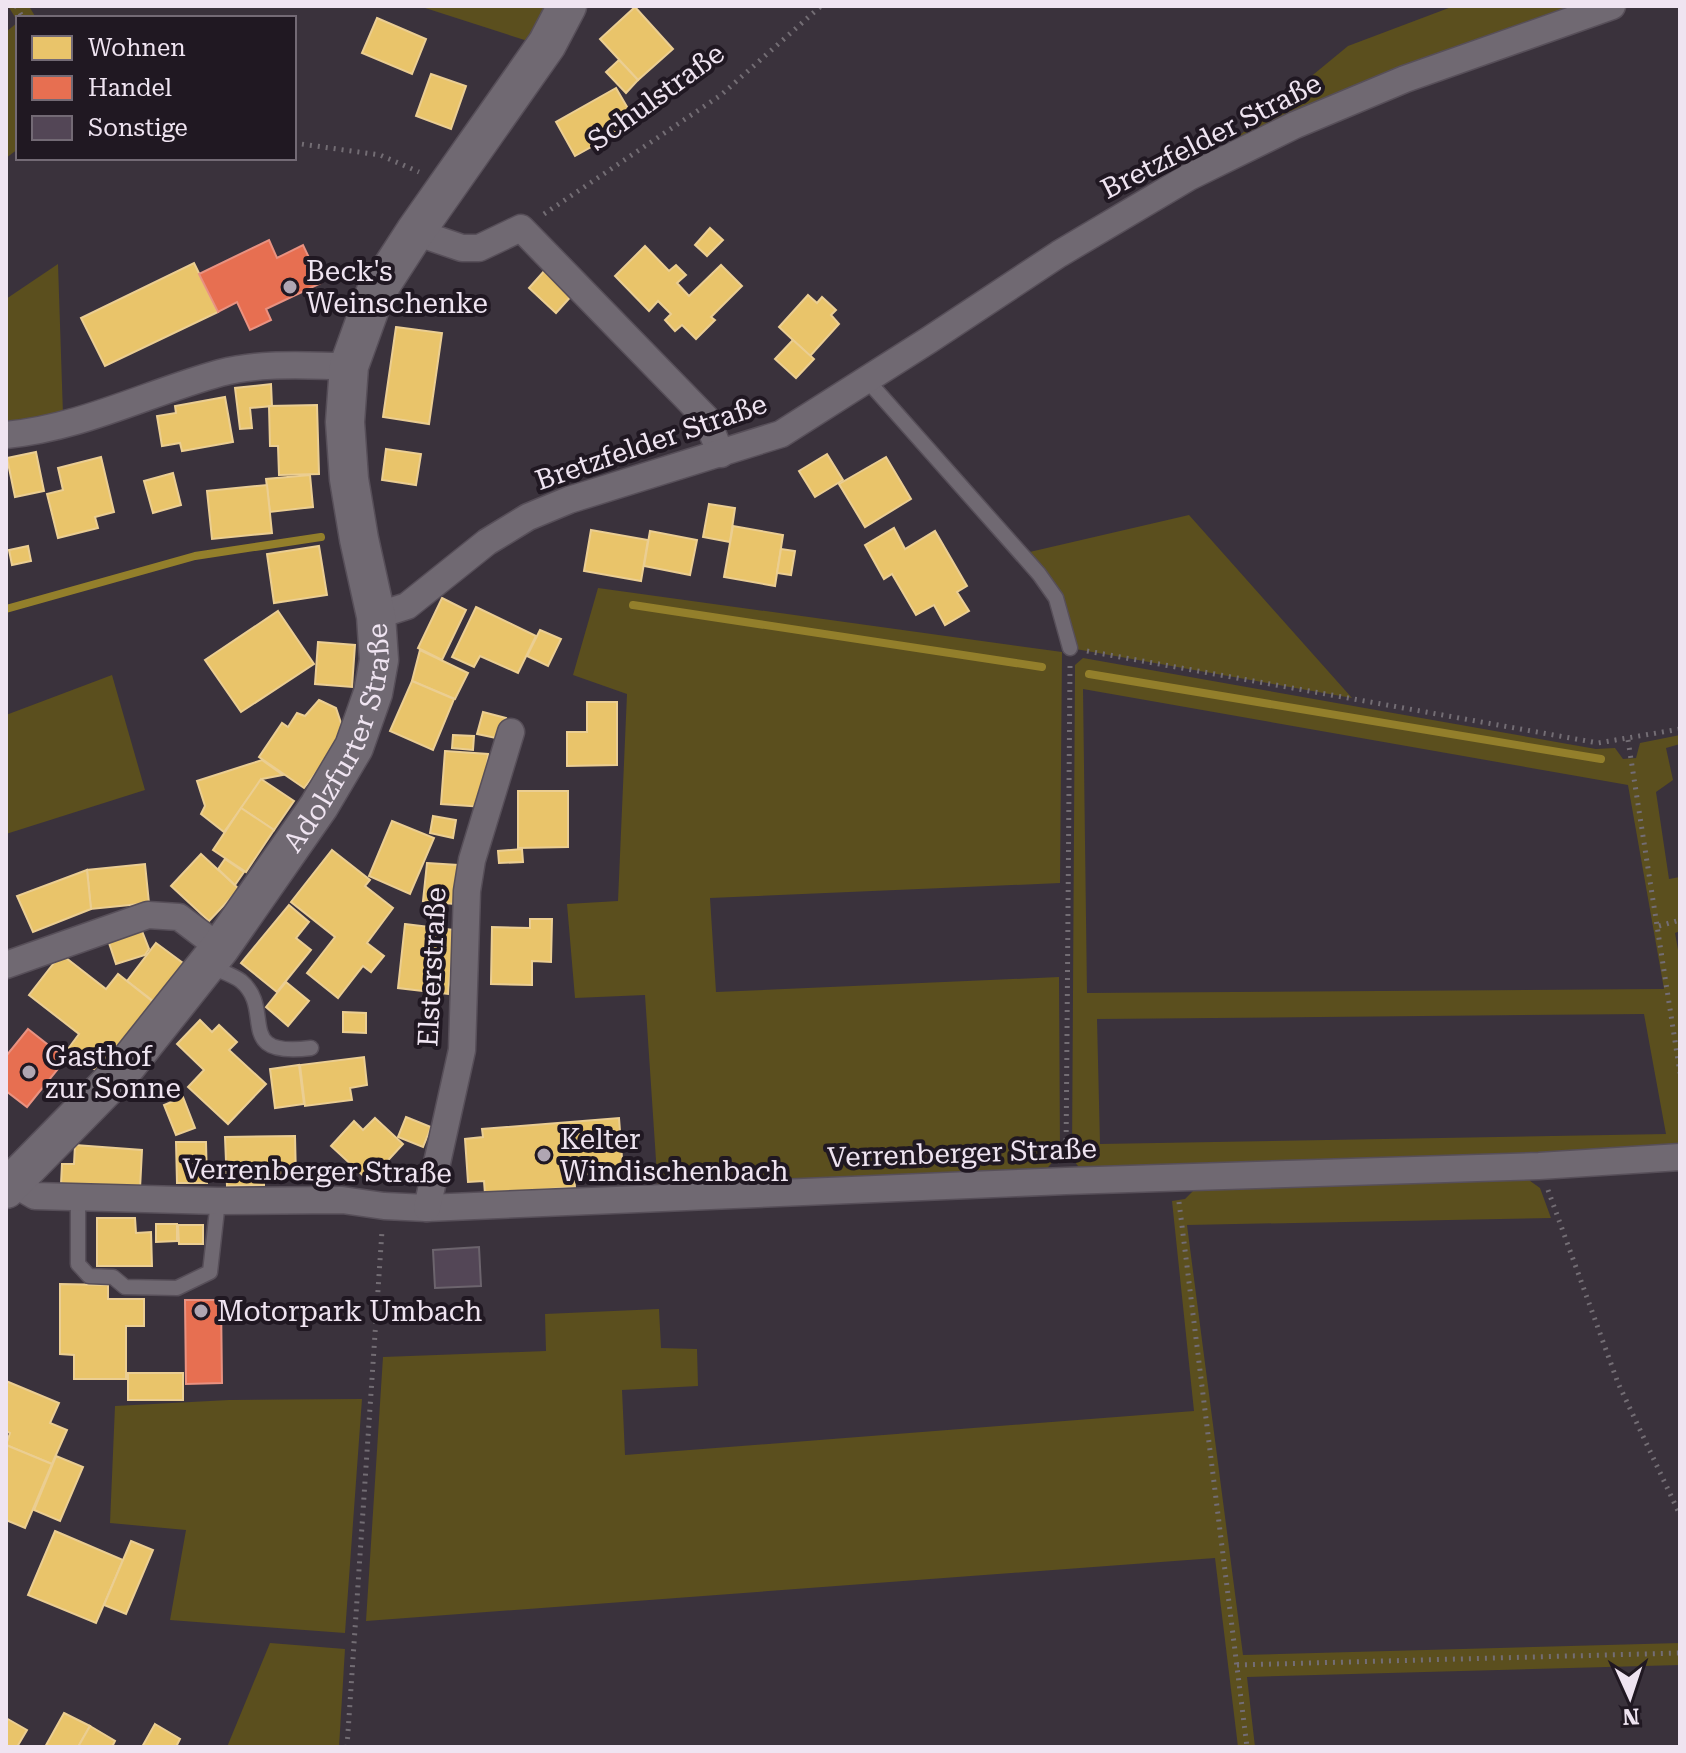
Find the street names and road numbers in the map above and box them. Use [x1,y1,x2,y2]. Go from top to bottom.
street label: Schulstraße [581,36,731,158]
street label: Bretzfelder Straße [1095,66,1327,206]
street label: Bretzfelder Straße [531,387,771,497]
street label: Adolzfurter Straße [276,622,396,858]
street label: Elsterstraße [411,886,453,1048]
street label: Verrenberger Straße [827,1132,1097,1174]
street label: Verrenberger Straße [182,1152,452,1190]

